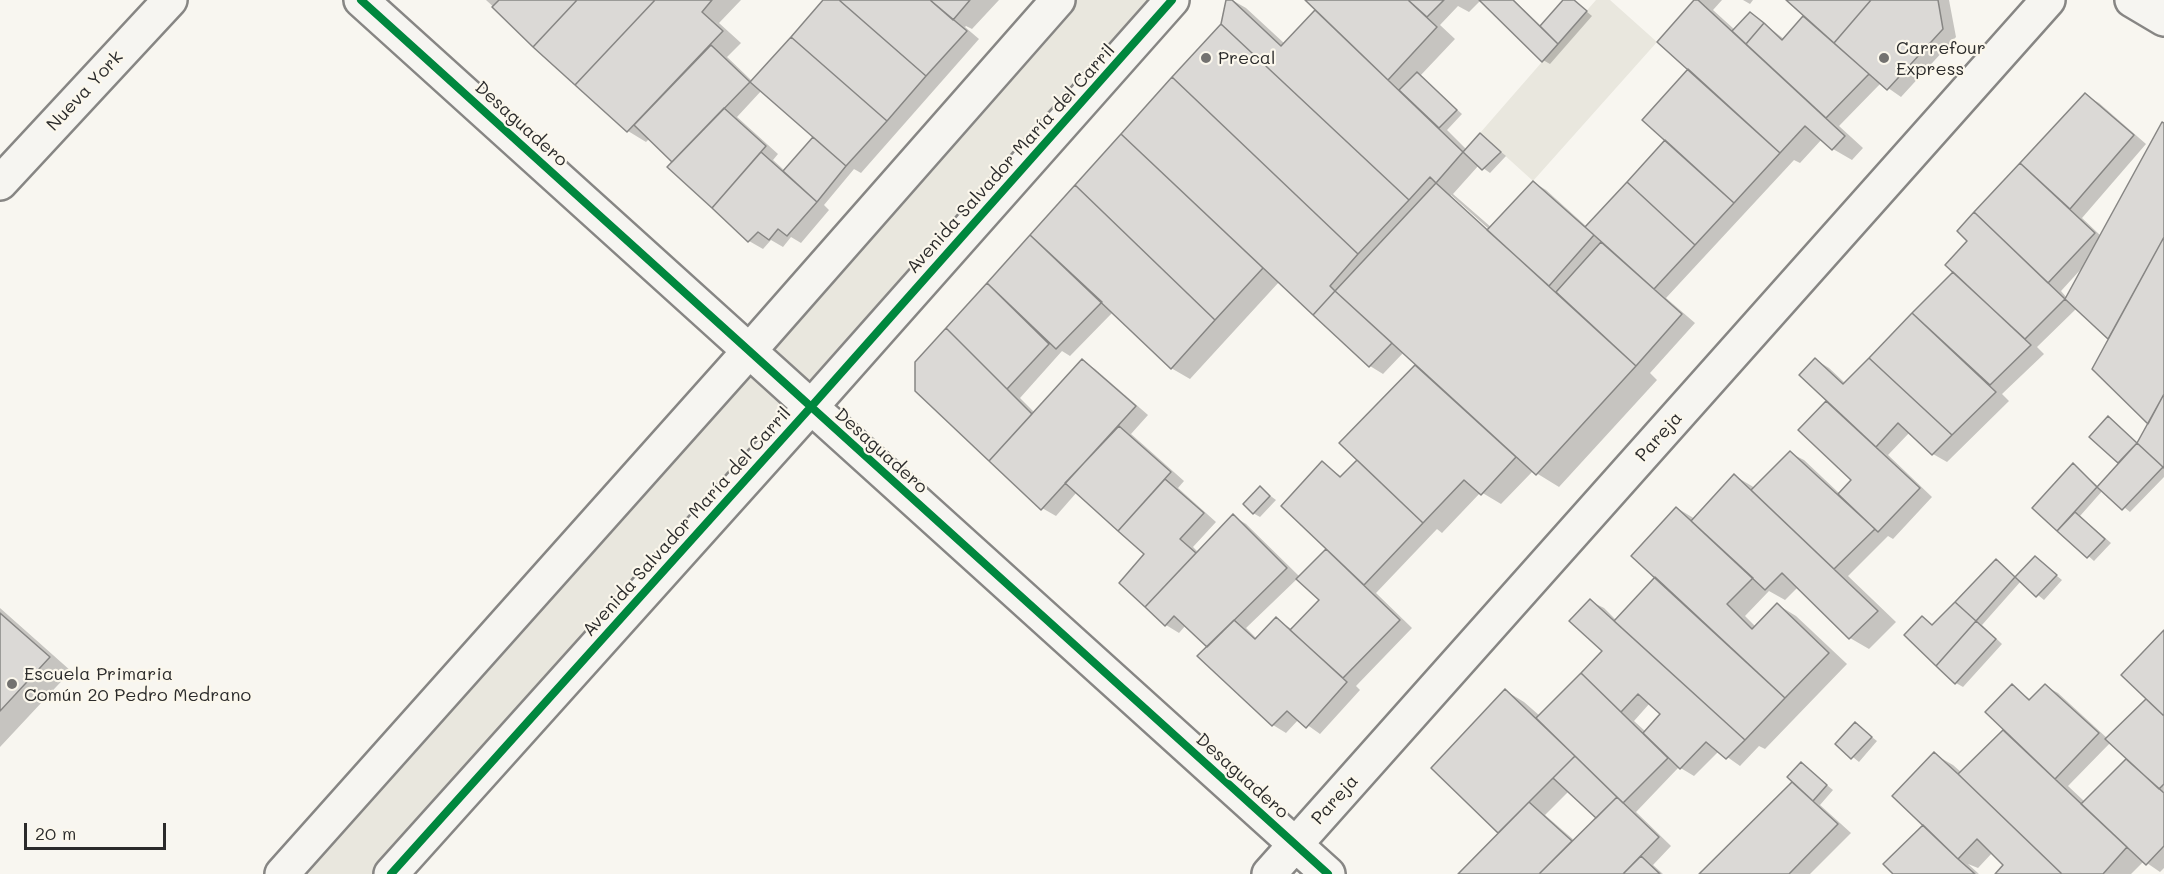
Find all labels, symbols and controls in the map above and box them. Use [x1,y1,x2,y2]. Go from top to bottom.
place label: Carrefour Express [1896,37,1986,80]
street label: Avenida Salvador María del Carril [902,40,1120,278]
street label: Nueva York [42,46,128,136]
place label: Precal [1218,47,1275,69]
marker: Precal [1199,51,1213,65]
marker: Carrefour Express [1877,51,1891,65]
street label: Desaguadero [470,77,572,171]
street label: Avenida Salvador María del Carril [578,403,796,641]
street label: Desaguadero [830,404,932,498]
street label: Pareja [1631,408,1687,466]
place label: Escuela Primaria Común 20 Pedro Medrano [24,663,251,706]
marker: Escuela Primaria Común 20 Pedro Medrano [5,677,19,691]
street label: Desaguadero [1191,729,1293,823]
street label: Pareja [1307,771,1363,829]
scale bar [27,811,170,849]
text: 20 m [35,821,76,845]

